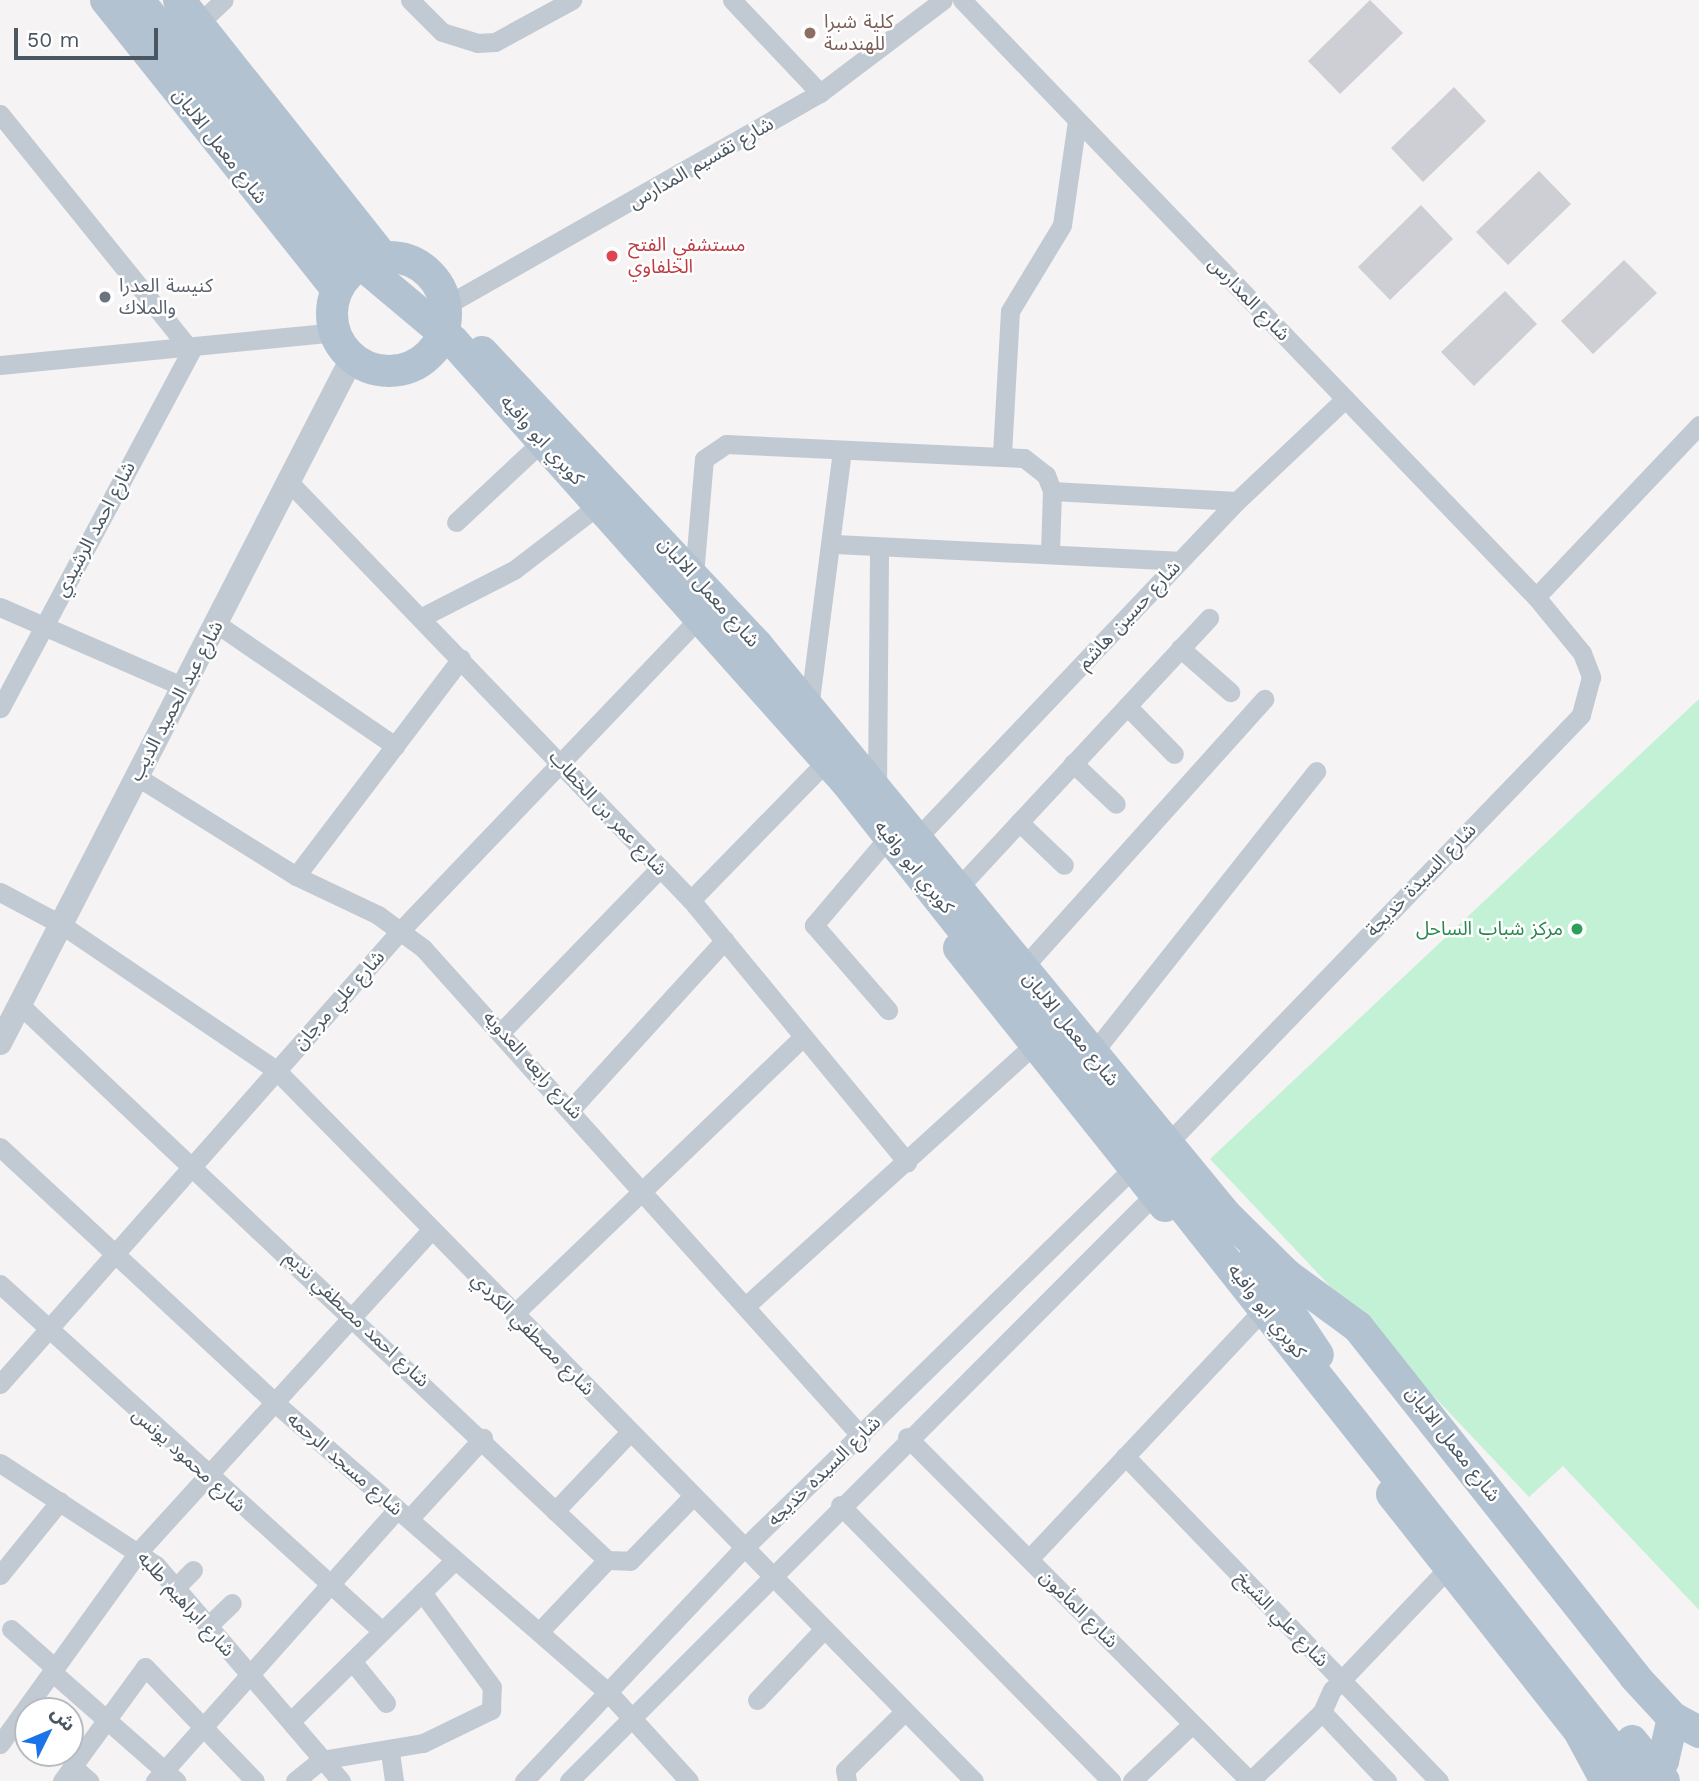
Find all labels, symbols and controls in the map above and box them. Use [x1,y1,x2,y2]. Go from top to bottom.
place label: كلية شبرا للهندسة [824,11,893,55]
scale bar [18,14,161,58]
marker: كلية شبرا للهندسة [802,25,818,41]
text: 50 m [27,27,79,52]
street label: شارع معمل الالبان [168,84,272,208]
street label: شارع تقسيم المدارس [625,112,777,214]
place label: مستشفي الفتح الخلفاوي [628,234,746,278]
marker: مستشفي الفتح الخلفاوي [602,246,622,266]
street label: شارع المدارس [1203,252,1295,346]
place label: كنيسة العدرا والملاك [119,275,213,319]
marker: كنيسة العدرا والملاك [97,289,113,305]
street label: كوبري ابو وافيه [496,390,588,490]
street label: شارع احمد الرشيدي [50,458,140,600]
street label: شارع معمل الالبان [654,532,764,652]
street label: شارع حسين هاشم [1073,556,1185,674]
street label: شارع عبد الحميد الديب [124,617,228,785]
street label: شارع عمر بن الخطاب [544,746,672,880]
street label: كوبري ابو وافيه [870,816,958,918]
street label: شارع السيدة خديجة [1361,819,1481,941]
place label: مركز شباب الساحل [1416,918,1563,940]
marker: مركز شباب الساحل [1569,921,1585,937]
street label: شارع علي مرجان [288,946,390,1054]
street label: شارع معمل الالبان [1018,967,1124,1091]
street label: شارع رابعه العدويه [478,1006,588,1124]
street label: شارع احمد مصطفي نديم [280,1246,434,1392]
street label: كوبري ابو وافيه [1223,1259,1311,1363]
street label: شارع مصطفي الكردي [467,1268,599,1400]
street label: شارع معمل الالبان [1401,1382,1505,1506]
street label: شارع محمود يونس [128,1403,250,1517]
street label: شارع مسجد الرحمه [282,1408,408,1520]
street label: شارع السيده خديجه [763,1411,885,1531]
street label: شارع ابراهيم طلبه [133,1547,239,1661]
street label: شارع المأمون [1035,1565,1123,1653]
street label: شارع علي الشيخ [1231,1566,1333,1672]
north arrow [14,1697,84,1767]
text: ش [46,1701,81,1736]

